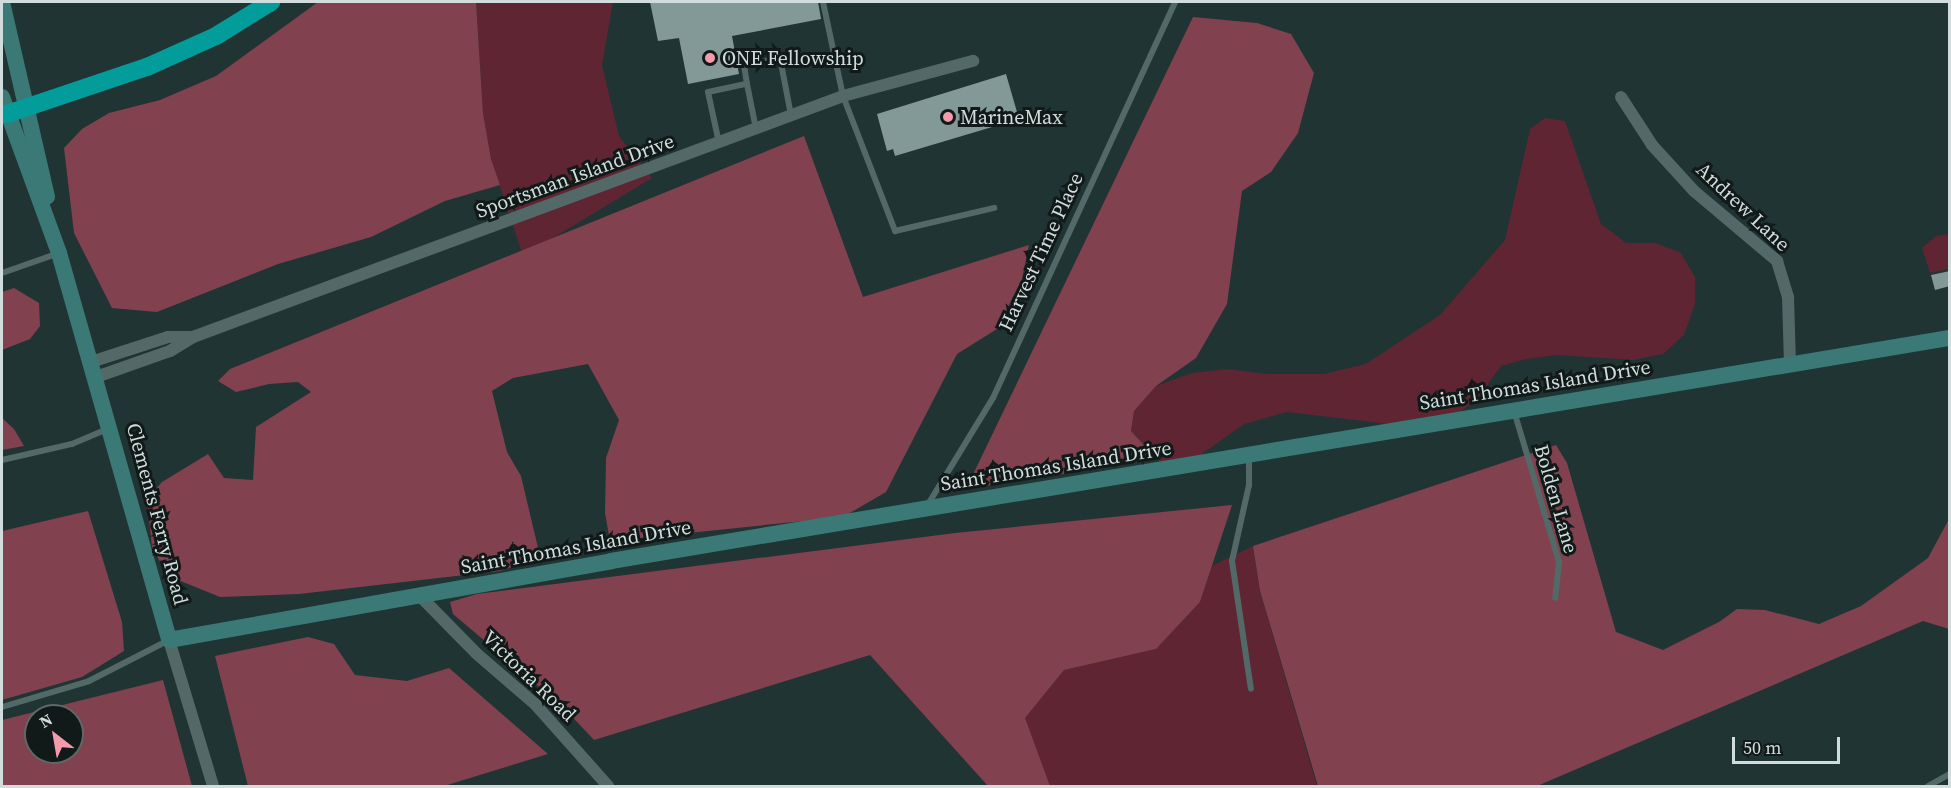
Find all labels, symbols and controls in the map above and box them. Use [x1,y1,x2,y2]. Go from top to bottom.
place label: ONE Fellowship [722,46,864,70]
marker: ONE Fellowship [703,51,717,65]
place label: MarineMax [960,105,1063,129]
marker: MarineMax [941,110,955,124]
street label: Sportsman Island Drive [473,129,677,223]
street label: Andrew Lane [1691,158,1795,256]
street label: Harvest Time Place [994,169,1088,335]
street label: Saint Thomas Island Drive [1418,355,1652,415]
street label: Clements Ferry Road [121,421,193,607]
street label: Saint Thomas Island Drive [939,436,1173,496]
street label: Bolden Lane [1529,442,1583,556]
street label: Saint Thomas Island Drive [459,515,693,579]
street label: Victoria Road [477,625,581,727]
north arrow [24,704,84,764]
text: N [35,708,56,733]
scale bar [1735,725,1843,763]
text: 50 m [1743,735,1781,760]

